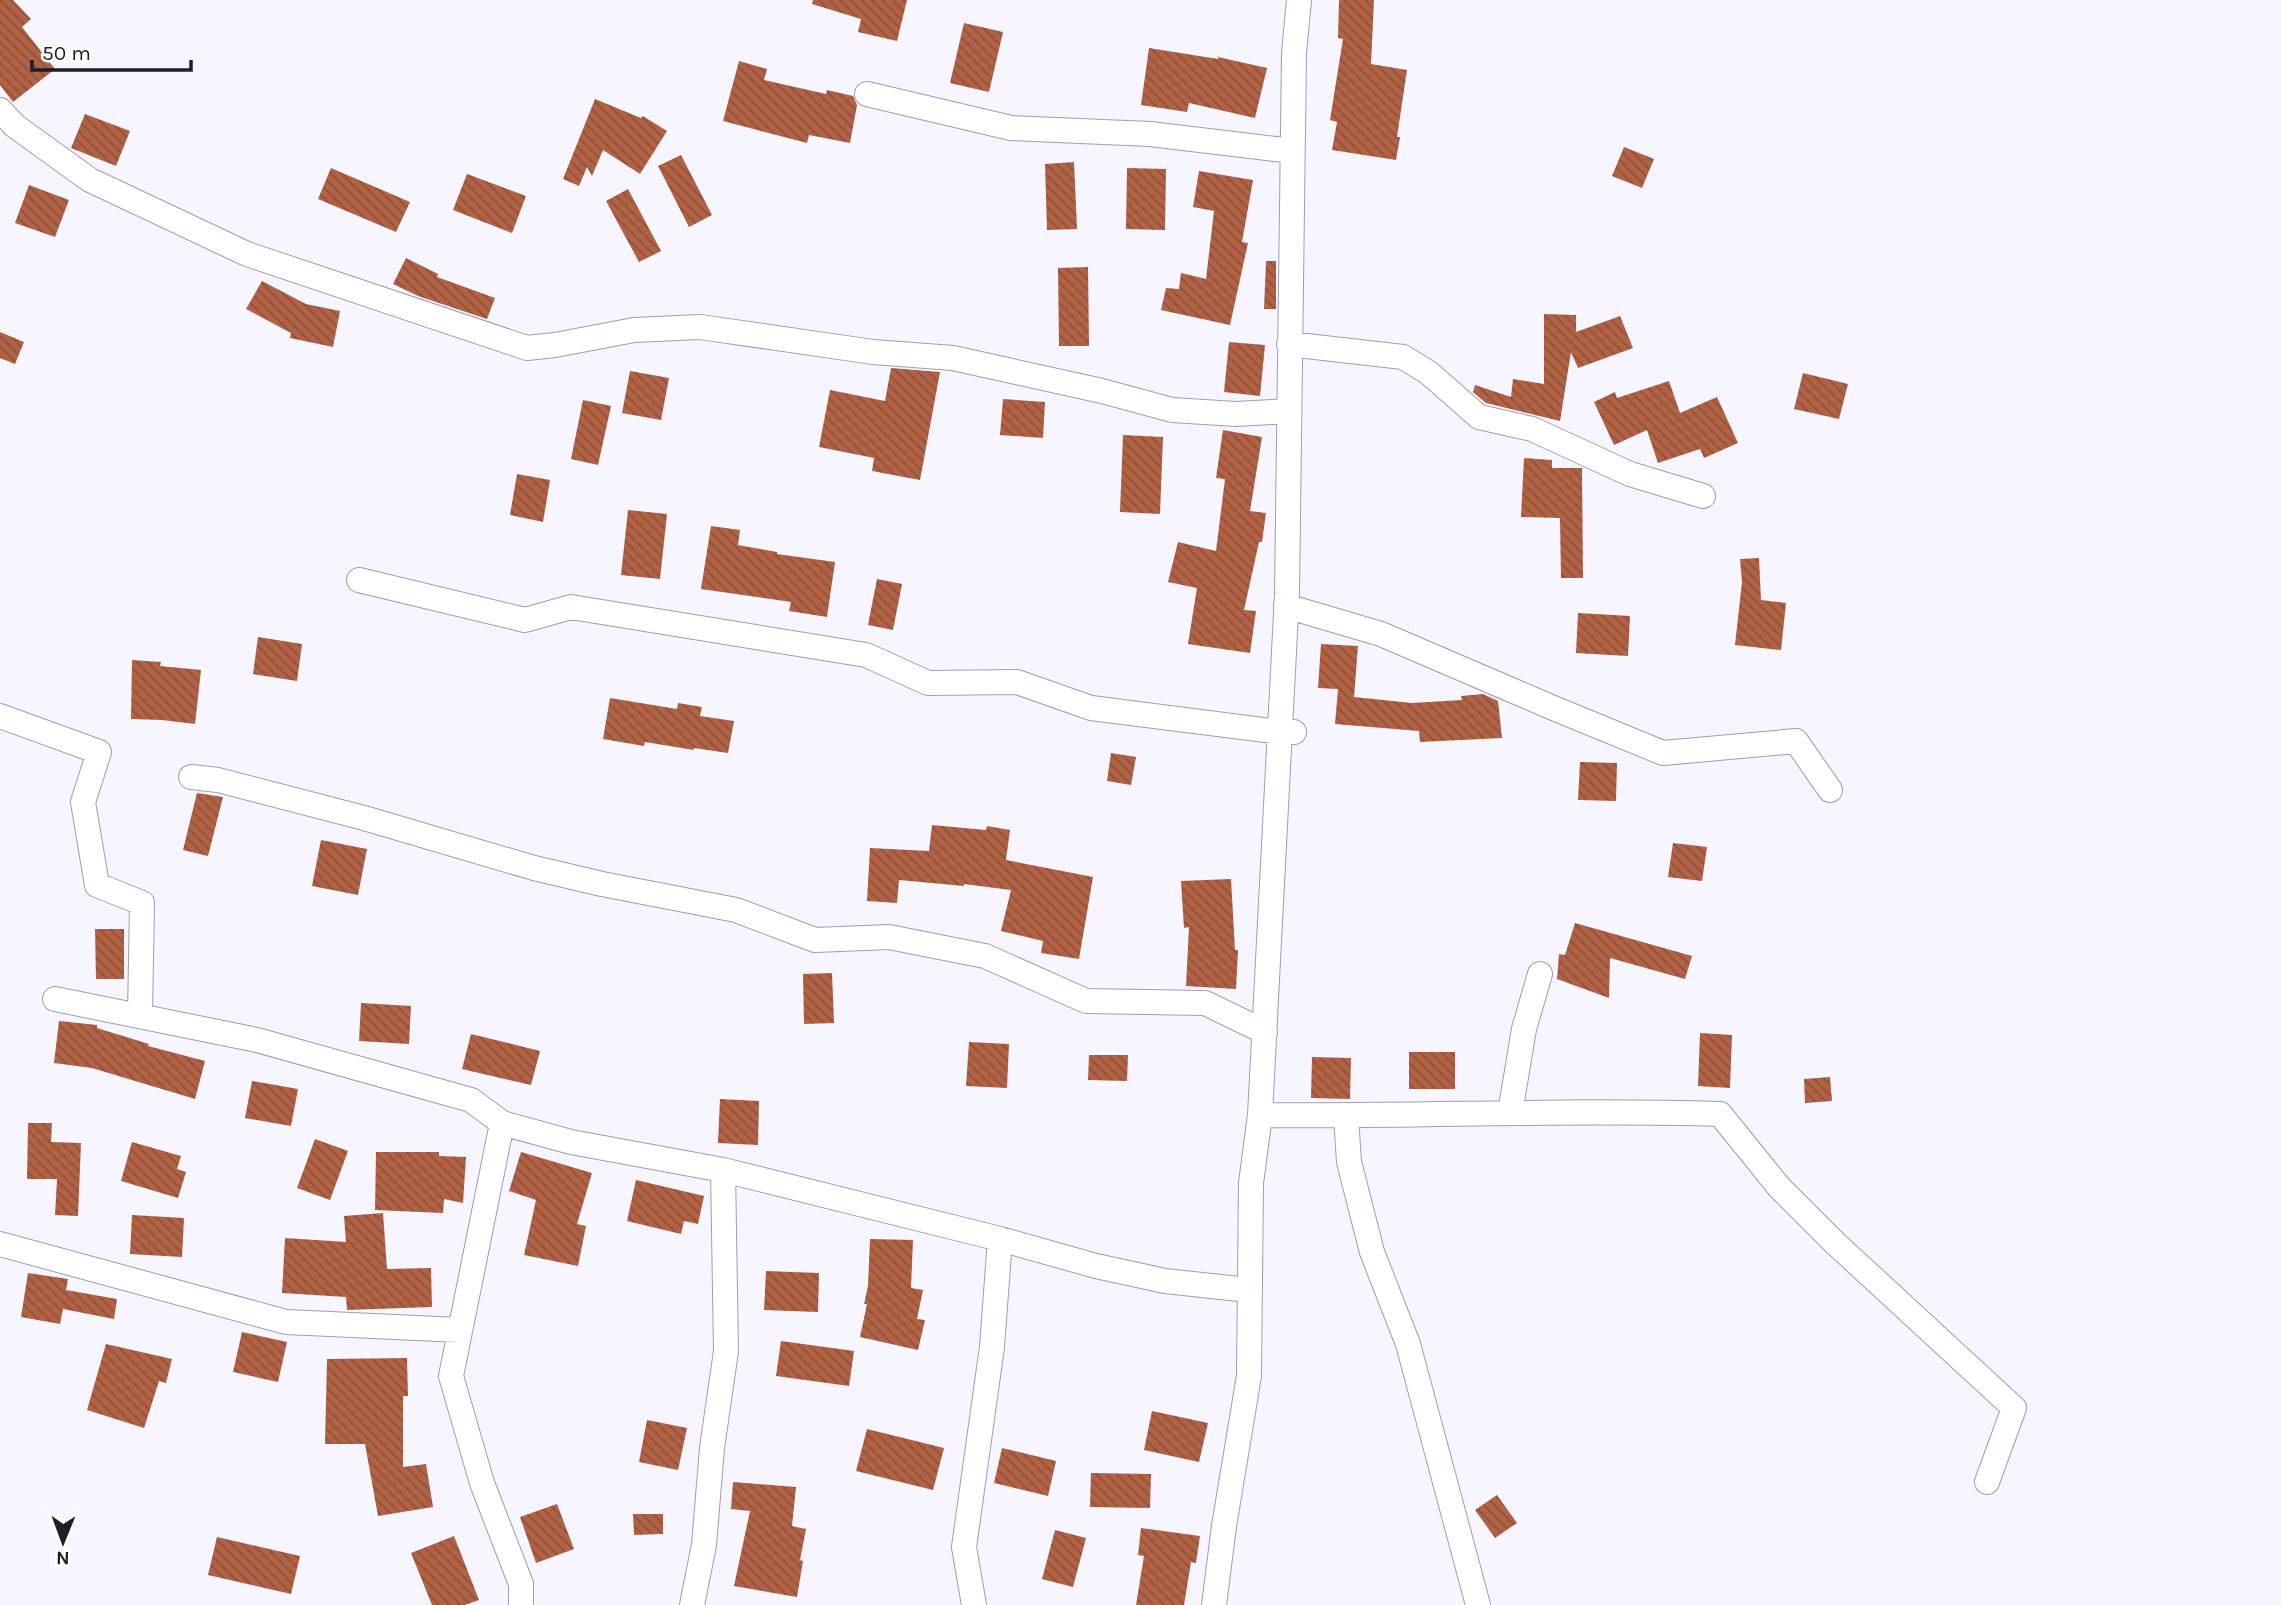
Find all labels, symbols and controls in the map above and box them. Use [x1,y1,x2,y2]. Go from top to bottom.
scale bar [32,28,191,72]
text: 50 m [42,41,91,65]
north arrow [28,1507,98,1577]
text: N [56,1547,70,1569]

